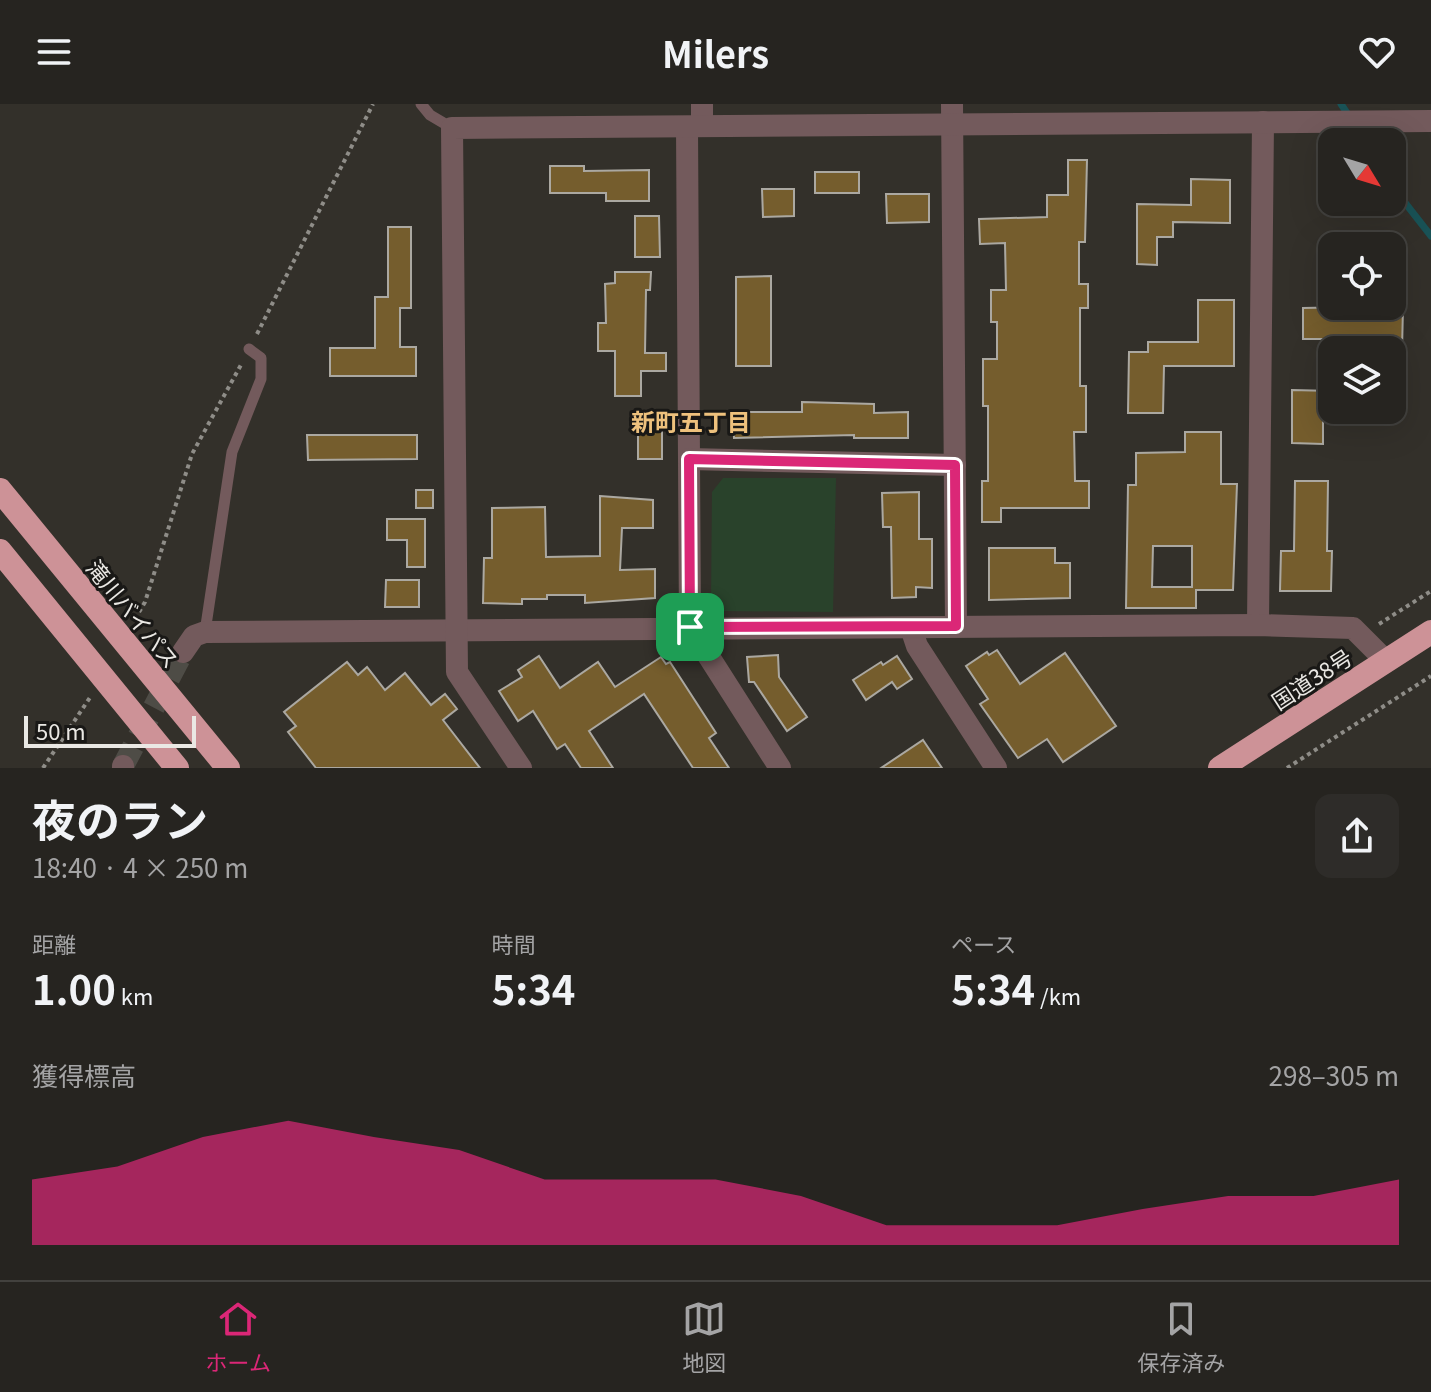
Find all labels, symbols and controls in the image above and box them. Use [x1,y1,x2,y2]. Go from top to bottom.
text: Milers [662,26,769,78]
icon: menu [32,30,76,74]
icon: heart [1355,30,1399,74]
north arrow [1318,128,1406,216]
map controls [1318,128,1406,424]
button: locate [1318,232,1406,320]
button: layers [1318,336,1406,424]
district label: 新町五丁目 [631,403,751,438]
street label: 滝川バイパス [80,552,188,674]
pin [656,593,724,661]
icon: arrive [668,605,712,649]
street label: 国道38号 [1264,640,1358,716]
scale bar [24,712,196,748]
text: 50 m [36,714,86,746]
text: 夜のラン [32,786,208,850]
button: share [1315,794,1399,878]
text: 18:40 · 4 × 250 m [32,848,248,885]
text: 距離 [32,927,76,959]
text: 時間 [492,927,536,959]
text: ペース [951,927,1016,959]
text: 1.00 [32,959,116,1017]
text: 5:34 [492,959,575,1017]
text: 5:34 [951,959,1035,1017]
text: km [116,979,153,1011]
text: /km [1035,979,1081,1011]
text: 獲得標高 [32,1056,136,1093]
text: 298–305 m [1269,1056,1399,1093]
tab: ホーム [206,1297,271,1377]
tab: 地図 [682,1297,726,1377]
tab: 保存済み [1137,1297,1225,1377]

